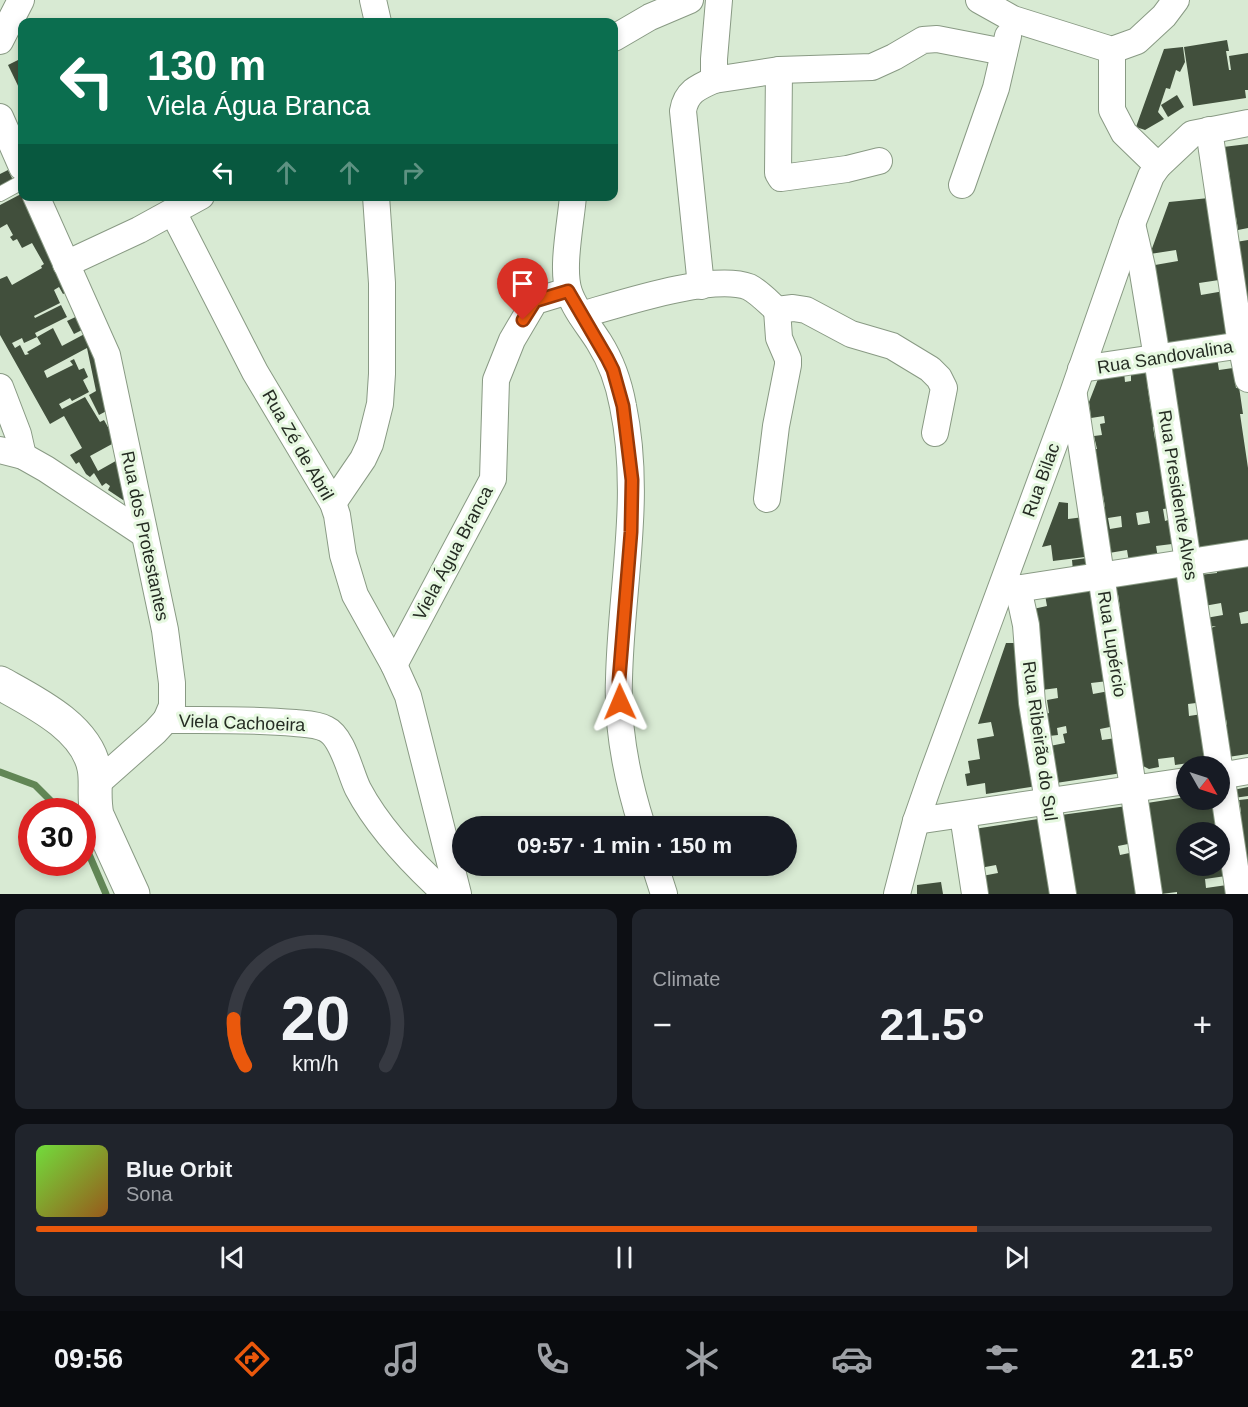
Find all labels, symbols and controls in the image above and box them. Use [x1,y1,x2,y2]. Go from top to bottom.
icon: left [48,42,126,120]
text: 130 m [147,42,266,89]
text: Viela Água Branca [147,91,370,121]
icon: left [207,156,240,189]
icon: ahead [270,156,303,189]
icon: ahead [333,156,366,189]
icon: right [396,156,429,189]
pin [497,258,548,320]
icon: arrive [506,267,539,300]
street label: Rua Sandovalina [1096,336,1235,378]
street label: Rua Zé de Abril [258,386,338,504]
street label: Rua Presidente Alves [1155,408,1201,582]
street label: Rua Bilac [1018,440,1064,520]
street label: Rua dos Protestantes [117,449,173,623]
street label: Viela Água Branca [409,482,497,623]
street label: Rua Lupércio [1094,590,1130,698]
street label: Rua Ribeirão do Sul [1019,660,1061,822]
position arrow [588,670,652,734]
street label: Viela Cachoeira [178,711,307,735]
north arrow [1176,756,1230,810]
map controls [1176,756,1230,876]
speed limit sign: 30 [18,798,96,876]
button: layers [1176,822,1230,876]
text: 09:57 · 1 min · 150 m [517,833,732,858]
text: Climate [653,968,720,990]
text: 20 [281,984,350,1053]
text: 21.5° [879,999,985,1050]
text: − [653,1006,672,1043]
text: + [1193,1006,1212,1043]
text: km/h [293,1052,339,1076]
text: Blue Orbit [126,1157,232,1182]
text: Sona [126,1183,173,1205]
icon: previous [216,1241,249,1274]
icon: pause [608,1241,641,1274]
icon: next [1000,1241,1033,1274]
icon: directions [231,1338,273,1380]
icon: music [381,1338,423,1380]
icon: phone [531,1338,573,1380]
icon: climate [681,1338,723,1380]
icon: car [831,1338,873,1380]
icon: filters [981,1338,1023,1380]
text: 09:56 [54,1344,123,1374]
text: 21.5° [1131,1344,1194,1374]

